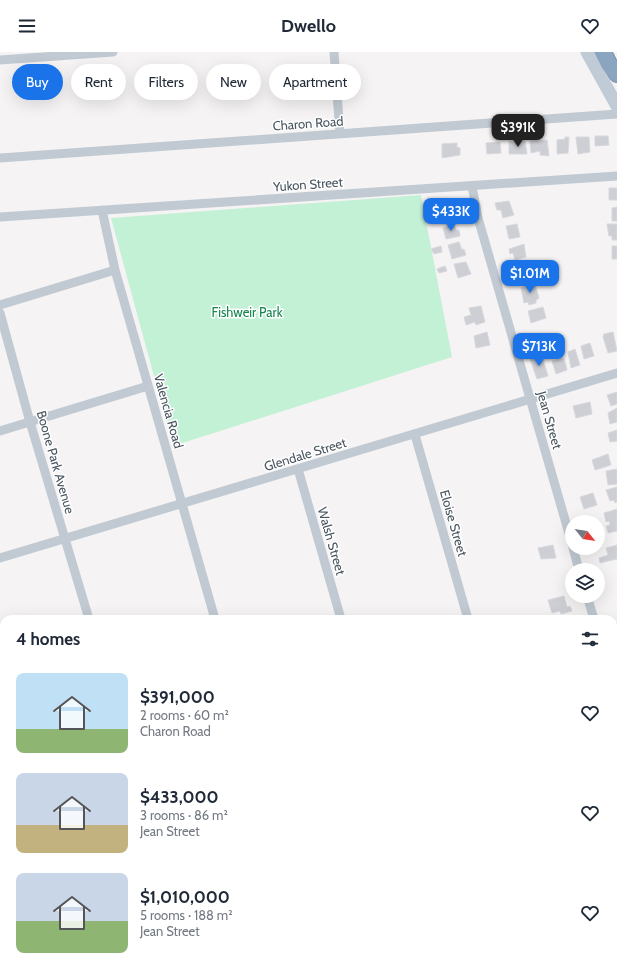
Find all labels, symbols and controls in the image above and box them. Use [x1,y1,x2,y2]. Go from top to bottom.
icon: menu [16,15,38,37]
text: Dwello [281,15,336,37]
icon: heart [579,15,601,37]
chip: Buy [12,64,63,100]
chip: Rent [71,64,126,100]
chip: Filters [134,64,198,100]
chip: New [206,64,261,100]
chip: Apartment [269,64,361,100]
street label: Charon Road [272,113,344,133]
pin: $391K [490,114,546,148]
text: $391K [501,119,535,135]
street label: Yukon Street [272,174,344,194]
pin: $433K [423,198,479,232]
text: $433K [432,203,470,219]
pin: $1.01M [497,260,563,294]
text: $1.01M [510,265,550,281]
park label: Fishweir Park [211,304,283,320]
pin: $713K [511,333,567,367]
text: $713K [522,338,556,354]
street label: Valencia Road [151,372,187,450]
street label: Jean Street [534,388,566,451]
street label: Boone Park Avenue [34,409,78,516]
street label: Glendale Street [262,434,349,474]
street label: Eloise Street [437,488,471,559]
street label: Walsh Street [315,505,349,577]
north arrow [565,515,605,555]
map controls [565,515,605,603]
button: layers [565,563,605,603]
icon: filters [579,628,601,650]
text: 4 homes [16,629,80,649]
text: $391,000 [140,687,215,707]
icon: home [48,689,96,737]
icon: heart [579,702,601,724]
text: 2 rooms · 60 m² [140,707,229,723]
text: Charon Road [140,723,211,739]
text: $433,000 [140,787,219,807]
icon: home [48,789,96,837]
icon: heart [579,802,601,824]
text: 3 rooms · 86 m² [140,807,228,823]
text: Jean Street [140,823,200,839]
text: $1,010,000 [140,887,230,907]
icon: home [48,889,96,937]
icon: heart [579,902,601,924]
text: 5 rooms · 188 m² [140,907,233,923]
text: Jean Street [140,923,200,939]

